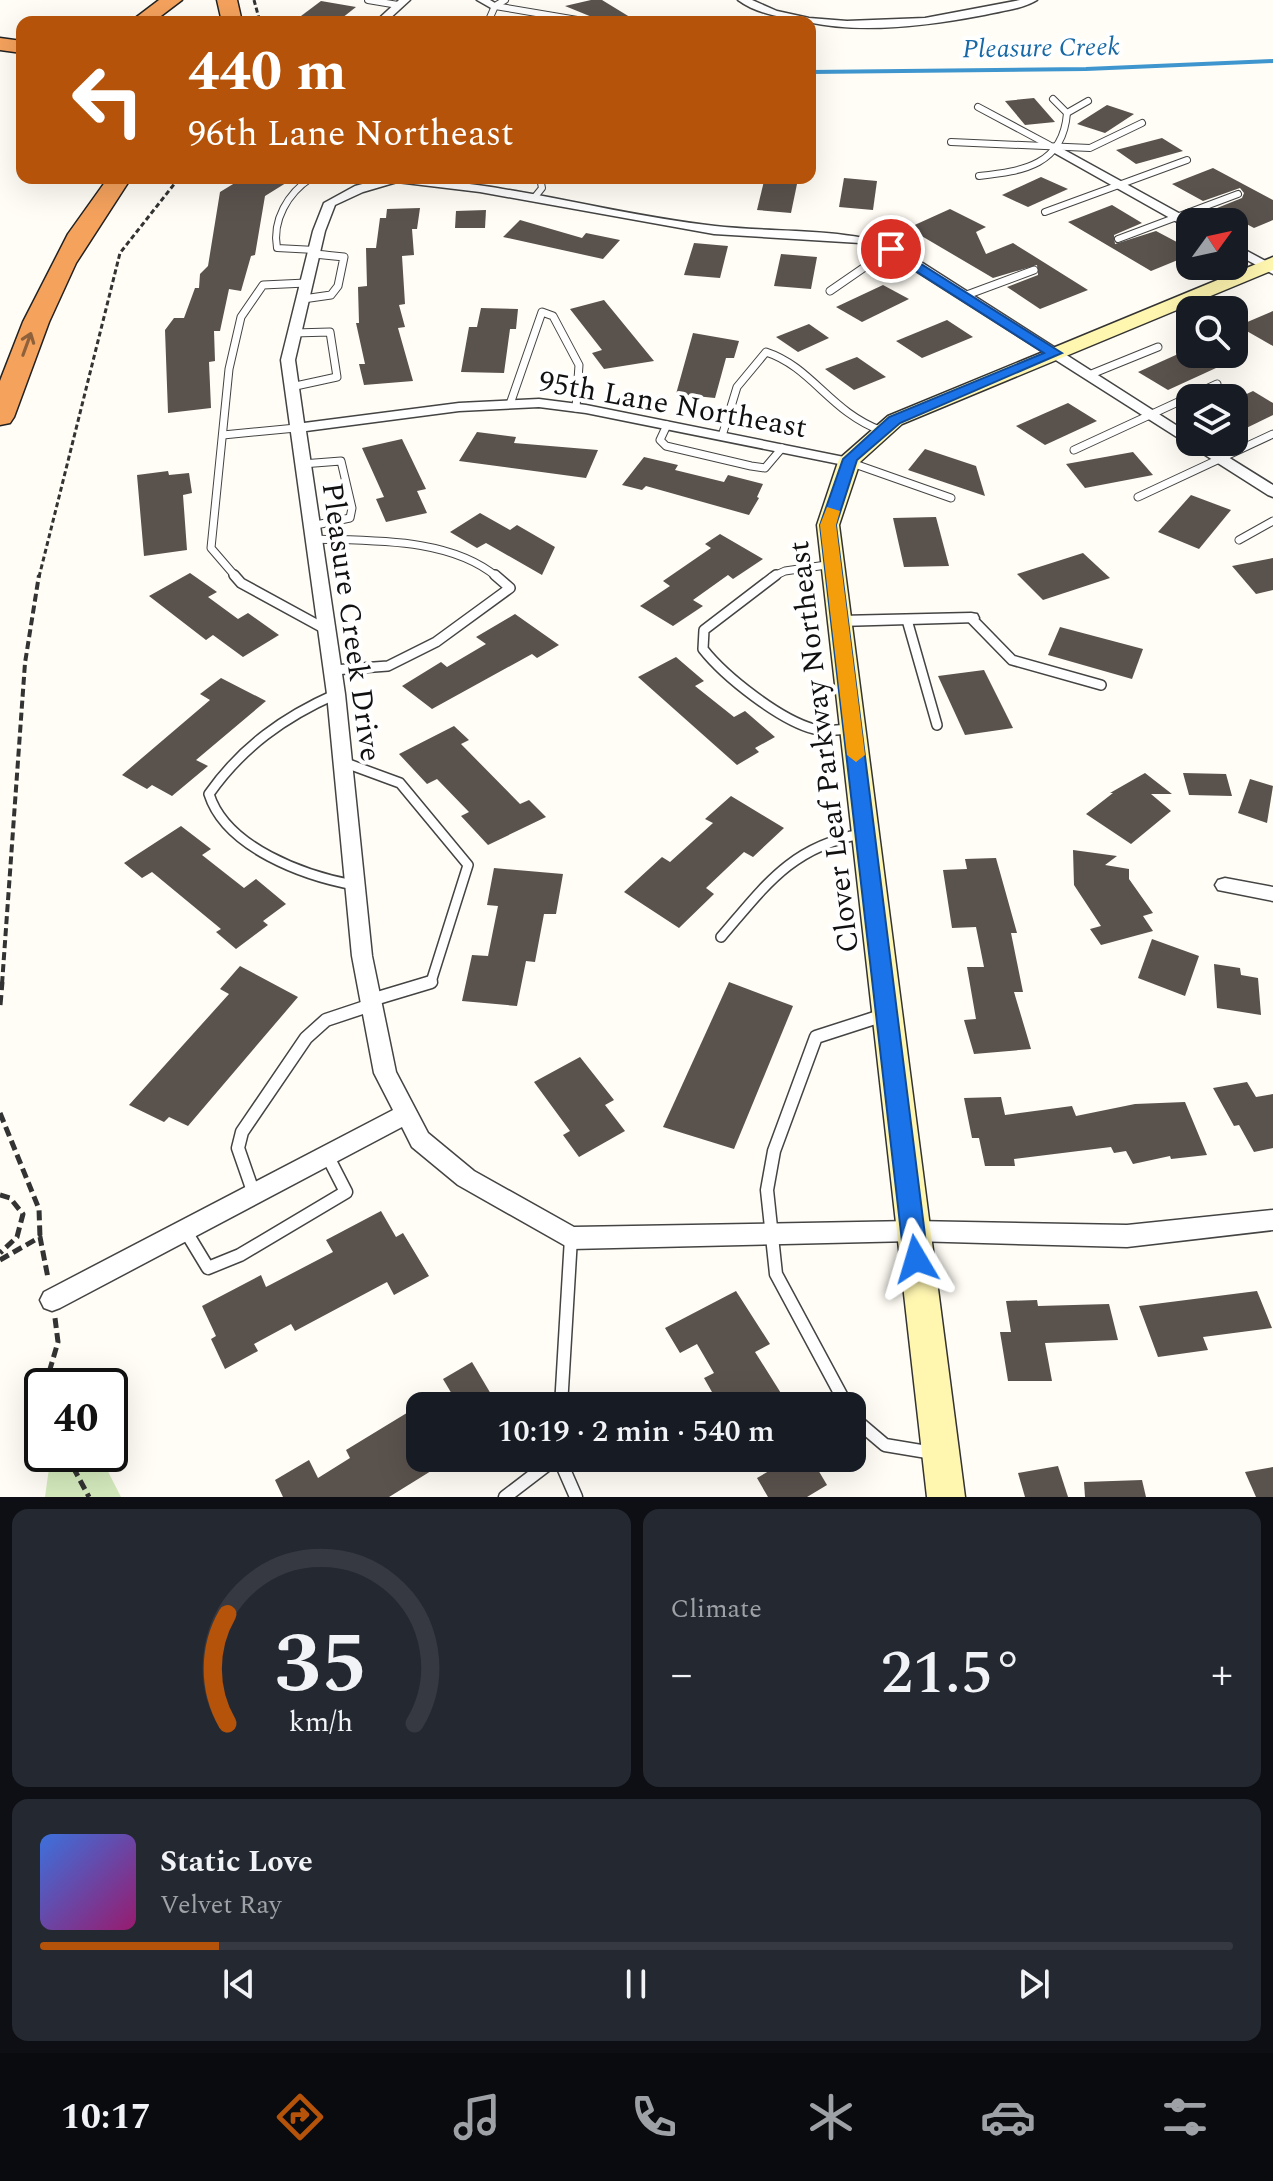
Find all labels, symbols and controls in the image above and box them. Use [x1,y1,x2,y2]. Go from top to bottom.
water label: Pleasure Creek [962,27,1120,69]
text: 440 m [188,30,347,115]
icon: left [56,48,160,152]
text: 96th Lane Northeast [188,107,514,162]
north arrow [1176,208,1248,280]
map controls [1176,208,1248,456]
pin [857,215,925,283]
icon: arrive [869,227,913,271]
button: search [1176,296,1248,368]
one-way arrow [20,331,35,356]
street label: 95th Lane Northeast [535,359,811,451]
button: layers [1176,384,1248,456]
street label: Pleasure Creek Drive [309,480,393,765]
street label: Clover Leaf Parkway Northeast [776,538,872,955]
position arrow [874,1217,958,1301]
speed limit sign: 40 [24,1368,128,1472]
text: 10:19 · 2 min · 540 m [497,1409,775,1455]
text: Climate [671,1589,762,1629]
text: 35 [275,1602,368,1729]
text: 21.5° [881,1628,1023,1720]
text: − [671,1641,693,1708]
text: + [1211,1641,1233,1708]
text: km/h [289,1701,353,1744]
text: Static Love [160,1839,313,1885]
text: Velvet Ray [160,1885,281,1925]
icon: previous [217,1962,261,2006]
icon: pause [614,1962,658,2006]
icon: next [1012,1962,1056,2006]
icon: directions [272,2089,328,2145]
icon: music [449,2089,505,2145]
icon: phone [626,2089,682,2145]
icon: climate [803,2089,859,2145]
icon: car [980,2089,1036,2145]
icon: filters [1157,2089,1213,2145]
text: 10:17 [60,2090,151,2145]

